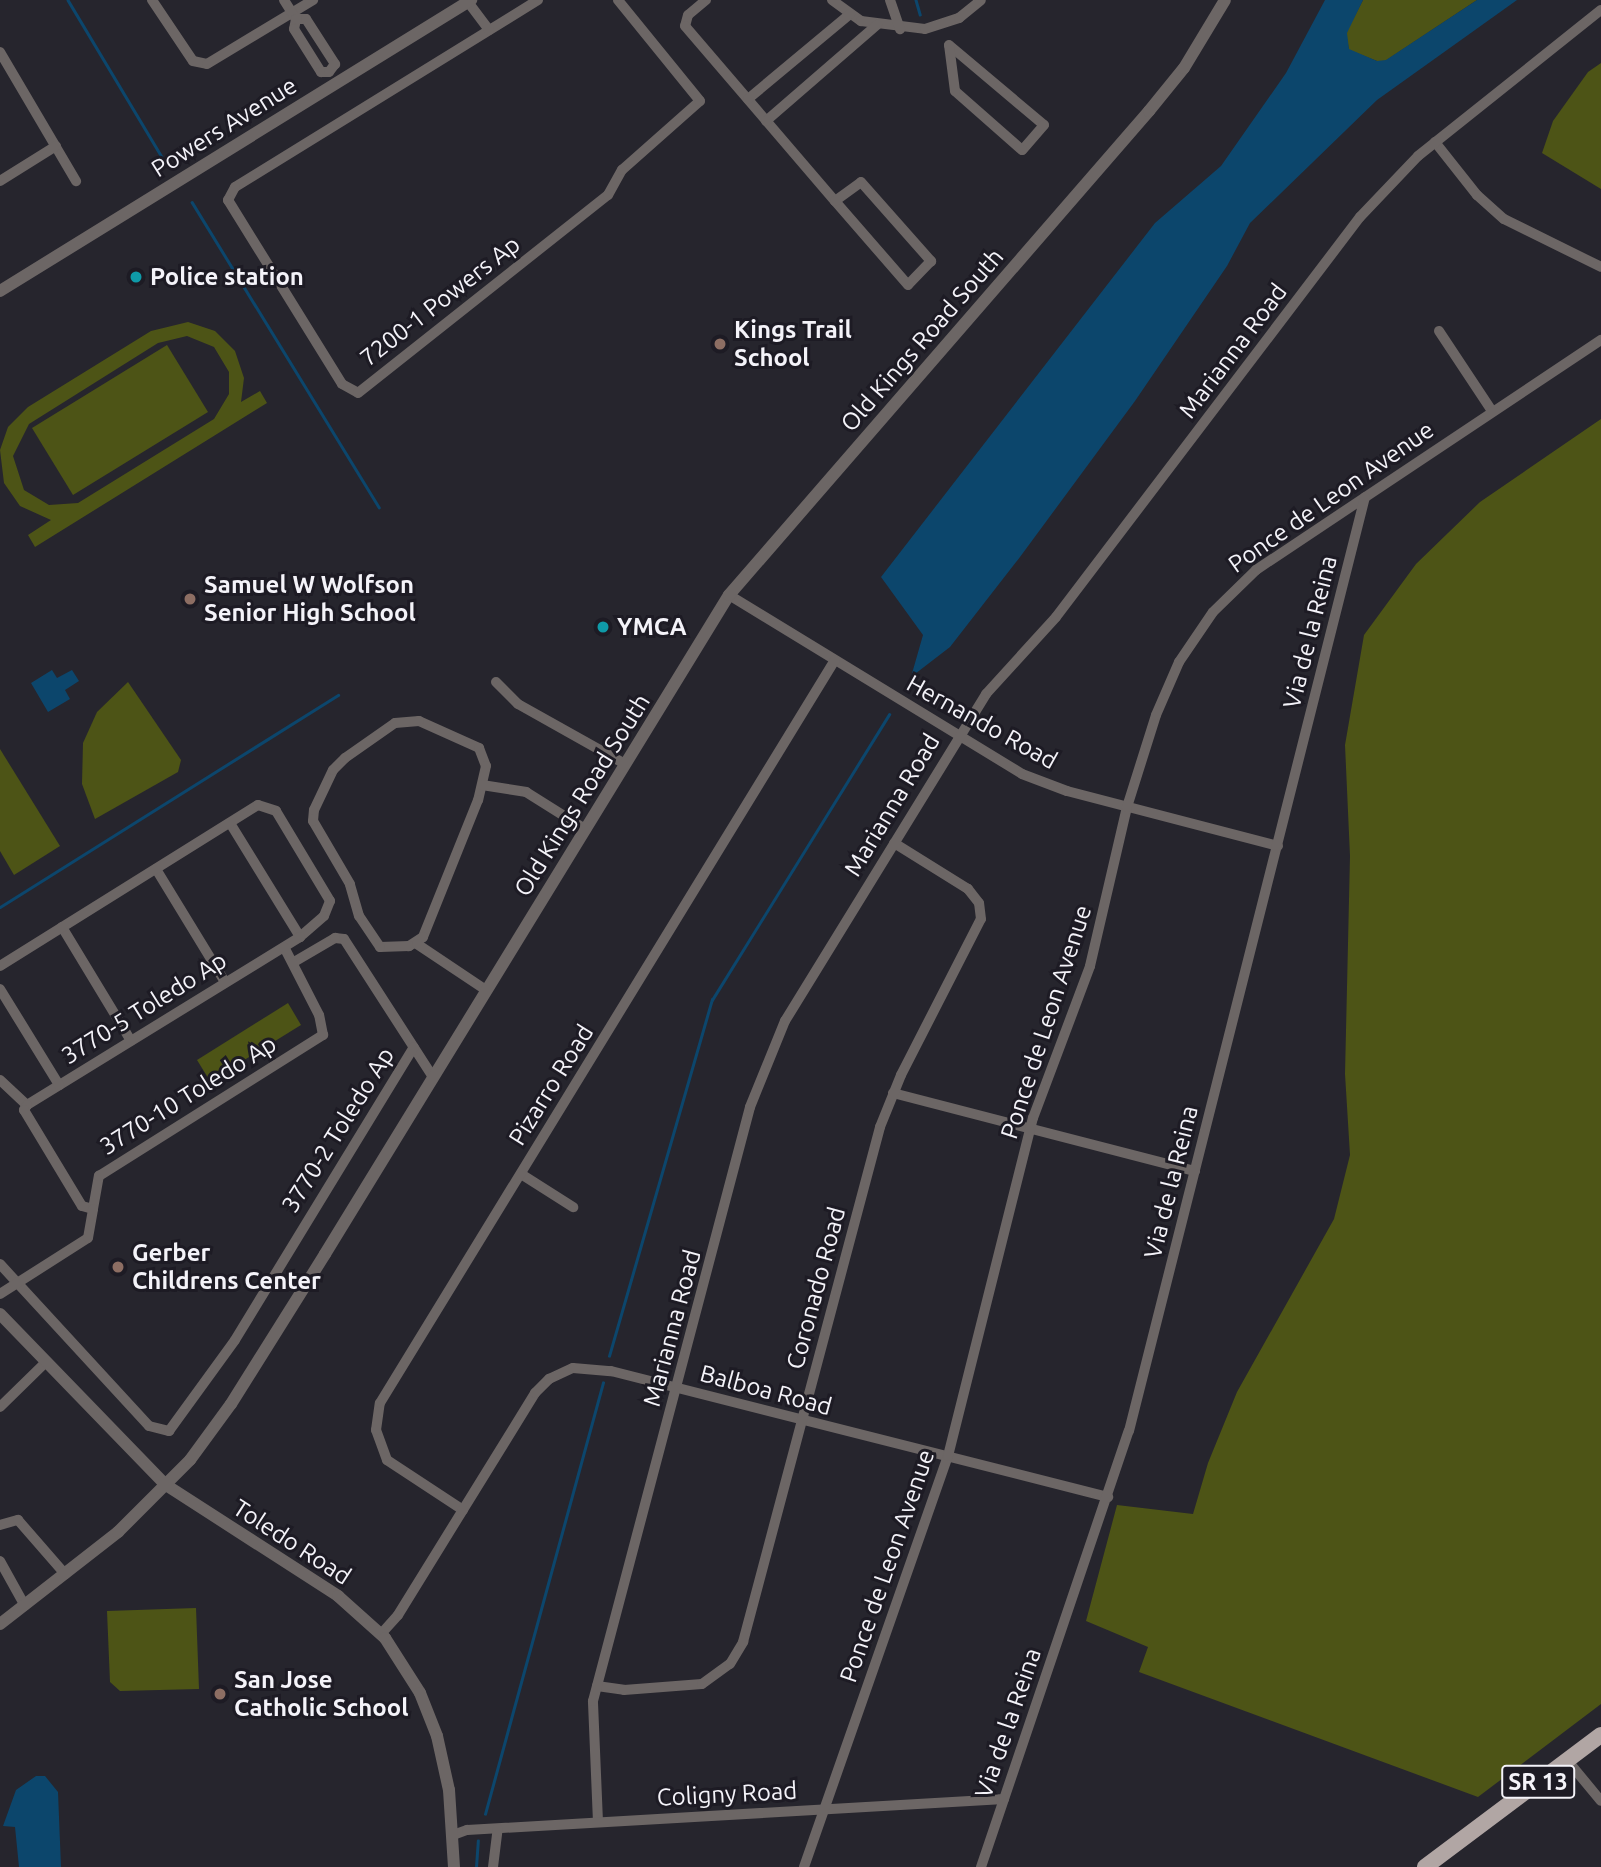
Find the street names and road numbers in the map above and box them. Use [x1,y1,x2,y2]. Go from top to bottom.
street label: Powers Avenue [146,71,302,183]
street label: 7200-1 Powers Ap [354,230,526,372]
street label: Old Kings Road South [835,243,1009,437]
street label: Marianna Road [1173,278,1293,424]
street label: Ponce de Leon Avenue [1223,415,1439,579]
street label: Via de la Reina [1277,553,1343,711]
street label: Hernando Road [902,669,1062,775]
street label: Old Kings Road South [508,689,656,901]
street label: Marianna Road [838,729,946,881]
street label: Ponce de Leon Avenue [995,902,1097,1142]
street label: 3770-5 Toledo Ap [56,946,232,1070]
street label: Pizarro Road [503,1019,599,1151]
street label: 3770-10 Toledo Ap [94,1029,282,1161]
street label: 3770-2 Toledo Ap [276,1042,400,1218]
street label: Via de la Reina [1138,1103,1204,1261]
street label: Coronado Road [781,1204,851,1372]
street label: Marianna Road [637,1247,707,1409]
street label: Balboa Road [697,1359,835,1421]
street label: Ponce de Leon Avenue [834,1446,940,1686]
street label: Toledo Road [228,1493,356,1591]
street label: Via de la Reina [969,1644,1047,1802]
road number: SR 13 [1500,1763,1576,1802]
street label: Coligny Road [656,1776,798,1812]

